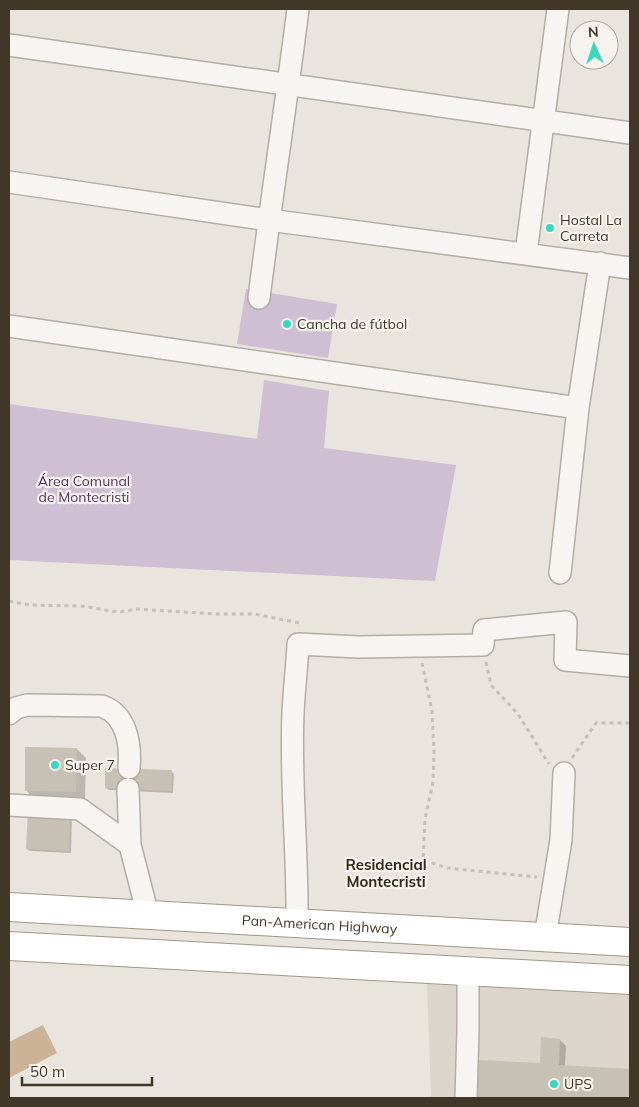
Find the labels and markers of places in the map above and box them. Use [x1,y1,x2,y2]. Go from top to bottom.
place label: Hostal La Carreta [560,211,622,245]
marker: Hostal La Carreta [544,222,556,234]
place label: Cancha de fútbol [297,315,407,333]
marker: Cancha de fútbol [281,318,293,330]
place label: Super 7 [65,756,115,774]
marker: Super 7 [49,759,61,771]
place label: UPS [564,1075,592,1093]
marker: UPS [548,1078,560,1090]

